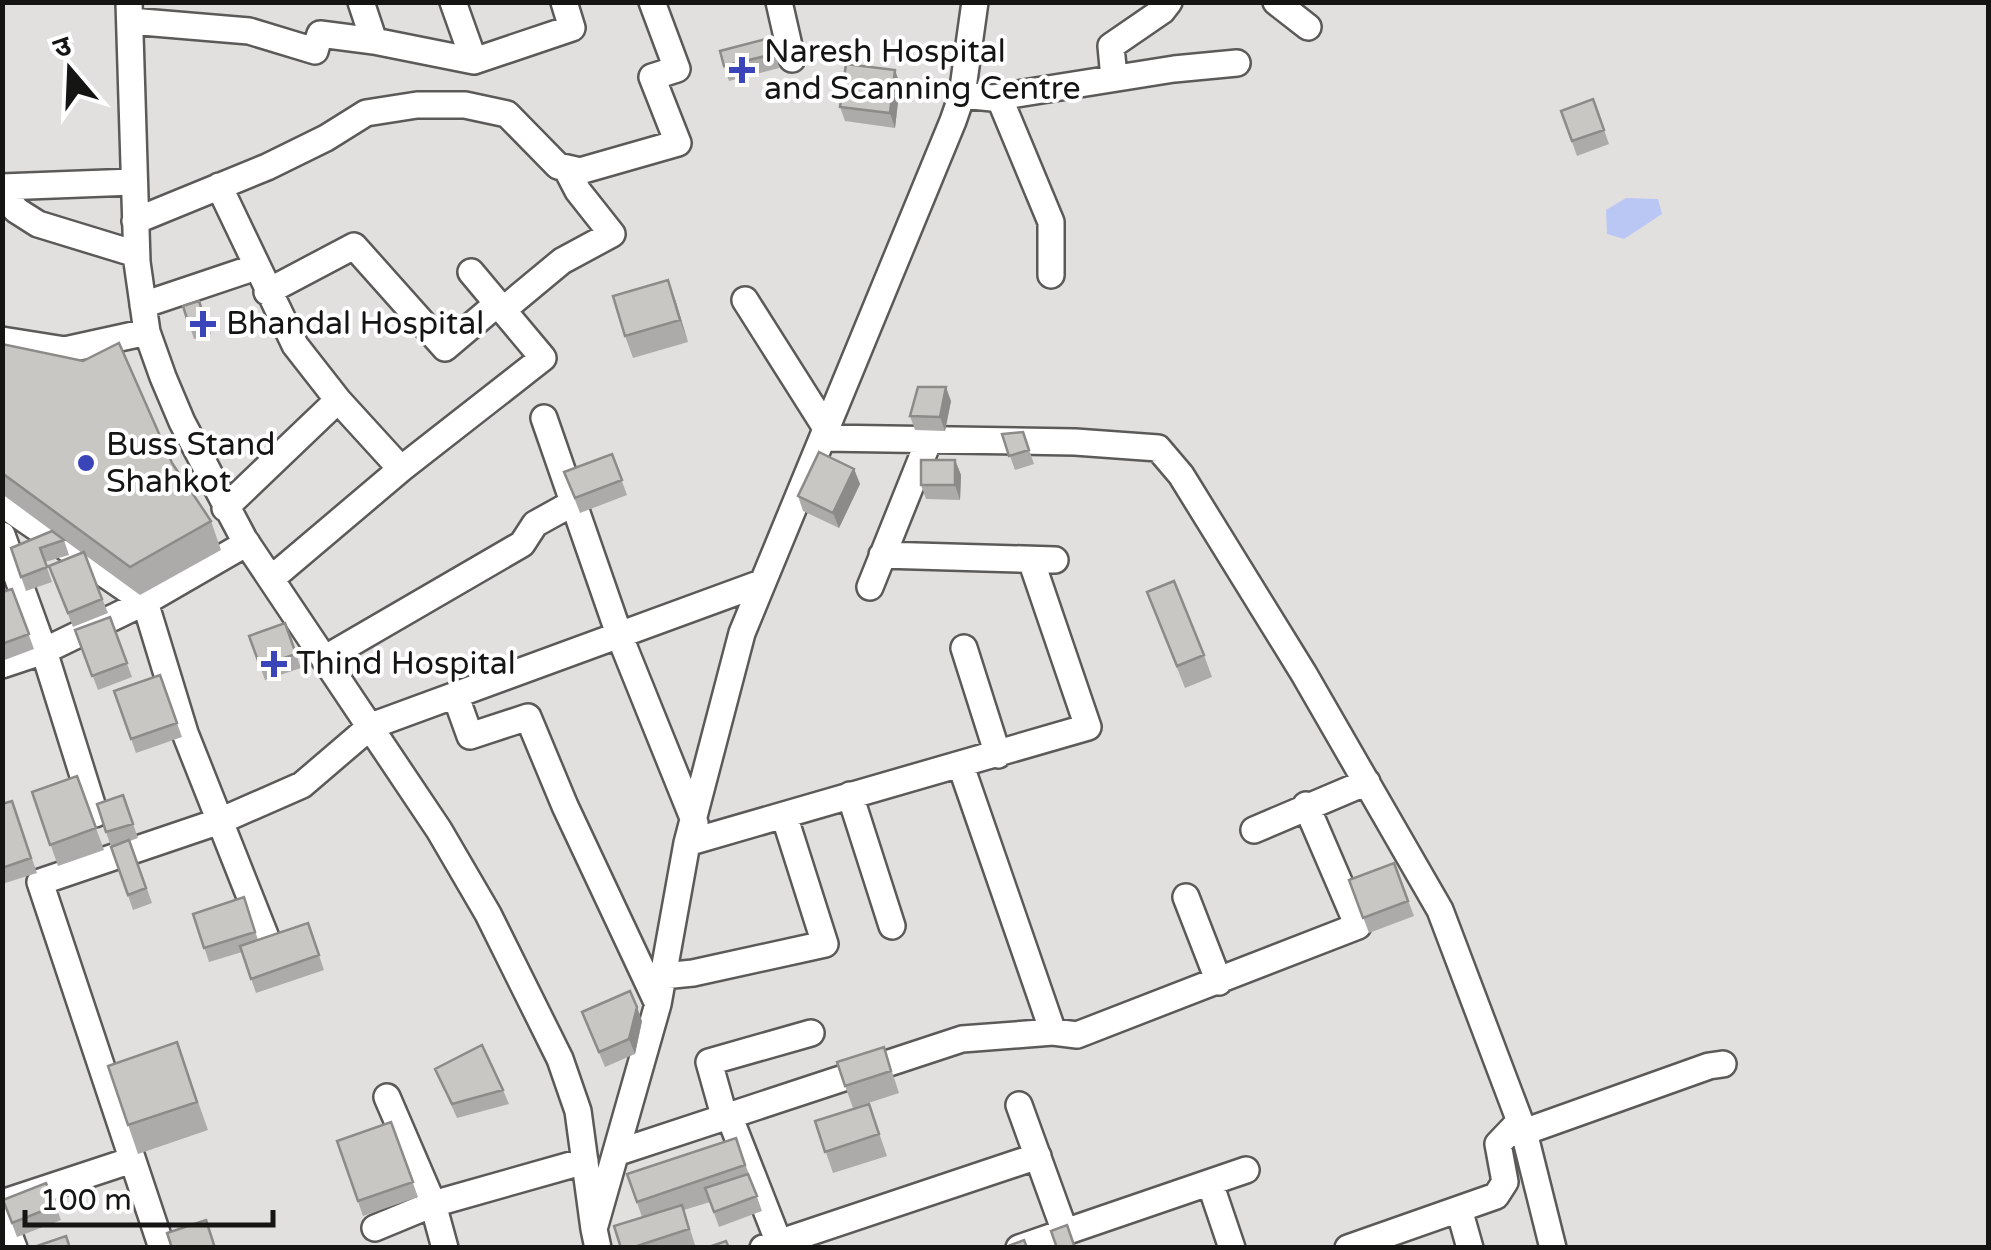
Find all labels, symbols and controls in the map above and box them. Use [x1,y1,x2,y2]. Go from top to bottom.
north arrow [20,20,120,120]
text: उ [49,28,76,66]
place label: Naresh Hospital and Scanning Centre [764,33,1081,108]
marker: Naresh Hospital and Scanning Centre [729,57,755,83]
place label: Bhandal Hospital [226,305,484,343]
marker: Bhandal Hospital [190,311,216,337]
place label: Buss Stand Shahkot [106,426,275,501]
marker: Buss Stand Shahkot [75,452,97,474]
place label: Thind Hospital [296,645,516,683]
marker: Thind Hospital [261,651,287,677]
scale bar [25,1165,272,1227]
text: 100 m [40,1182,132,1219]

